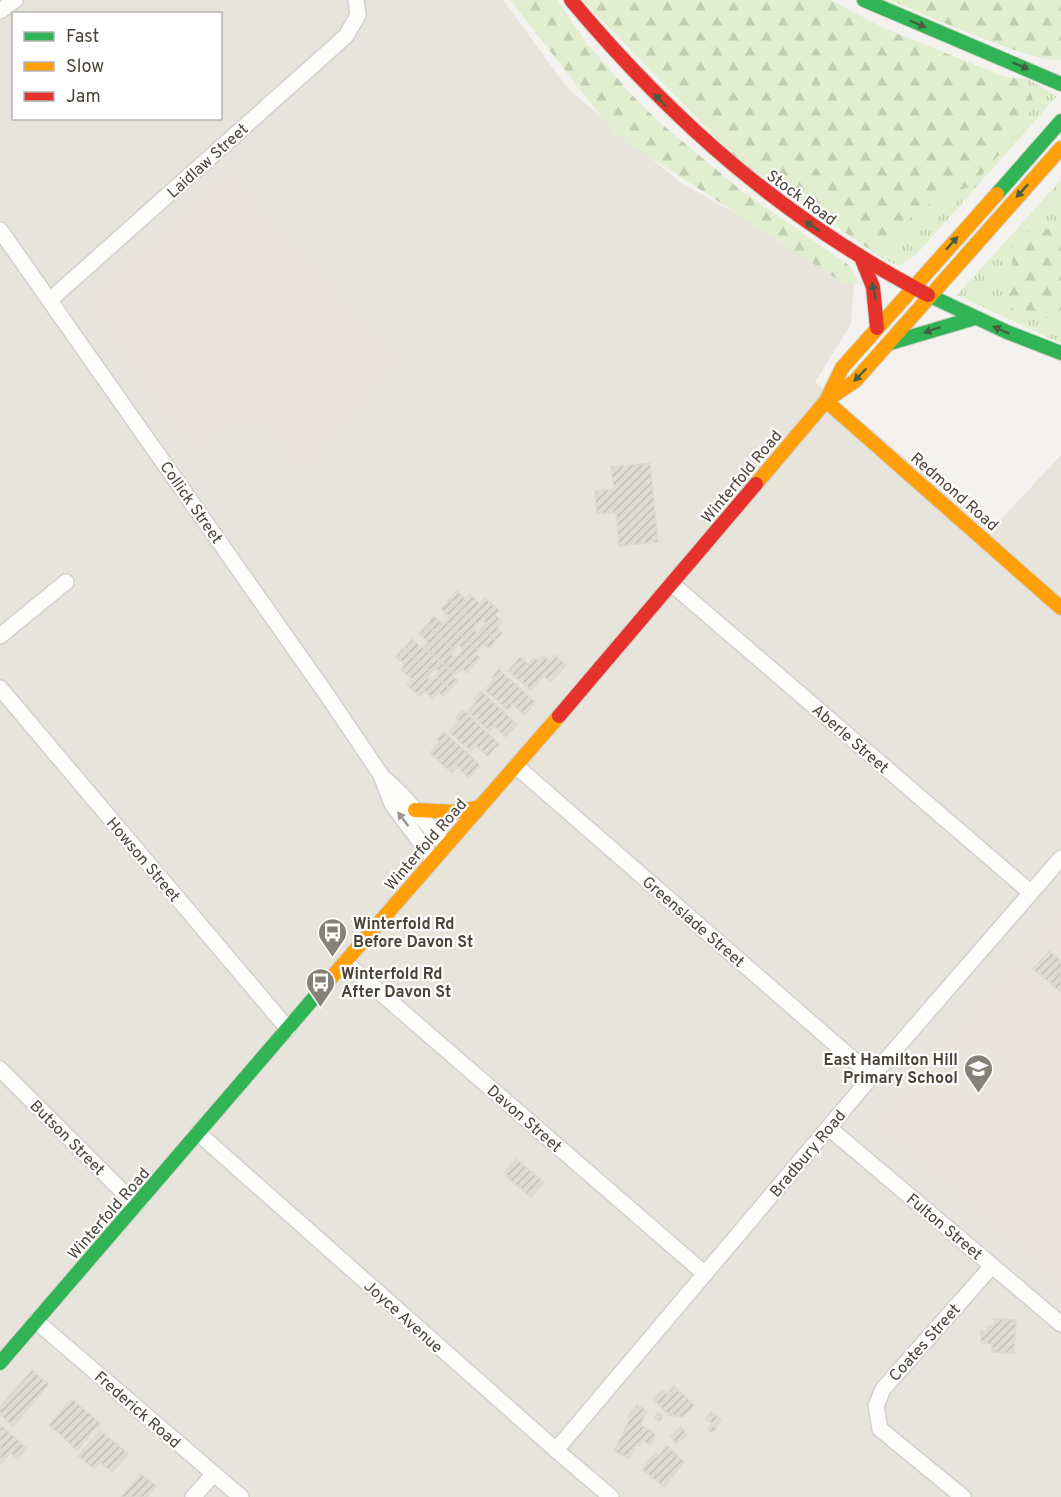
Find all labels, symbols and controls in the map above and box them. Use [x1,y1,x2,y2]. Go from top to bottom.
legend [12,12,222,120]
one-way arrow [909,19,927,29]
text: Fast [66,26,99,49]
text: Slow [66,56,104,79]
one-way arrow [1012,62,1030,71]
text: Jam [66,86,101,109]
one-way arrow [653,92,667,107]
street label: Laidlaw Street [164,120,253,203]
street label: Stock Road [762,166,840,231]
one-way arrow [1015,184,1029,199]
one-way arrow [803,220,820,231]
one-way arrow [945,236,958,251]
one-way arrow [868,282,878,301]
one-way arrow [992,325,1010,334]
one-way arrow [923,326,941,336]
one-way arrow [853,367,867,382]
street label: Winterfold Road [698,427,787,528]
street label: Redmond Road [906,449,1002,536]
street label: Collick Street [155,458,226,548]
street label: Aberle Street [807,701,892,778]
street label: Winterfold Road [381,795,472,895]
one-way arrow [397,811,410,827]
street label: Howson Street [101,814,184,907]
street label: Greenslade Street [637,873,748,972]
place label: Winterfold Rd Before Davon St [353,915,473,953]
bus stop icon: Winterfold Rd Before Davon St [316,916,348,958]
place label: Winterfold Rd After Davon St [341,965,451,1003]
bus stop icon: Winterfold Rd After Davon St [304,966,336,1008]
place label: East Hamilton Hill Primary School [824,1051,958,1089]
school or university icon: East Hamilton Hill Primary School [963,1052,995,1094]
street label: Davon Street [482,1082,565,1157]
street label: Butson Street [25,1097,108,1180]
street label: Bradbury Road [766,1107,851,1202]
street label: Winterfold Road [64,1164,155,1264]
street label: Fulton Street [902,1190,986,1265]
street label: Joyce Avenue [359,1277,446,1358]
street label: Coates Street [885,1300,966,1386]
street label: Frederick Road [89,1368,184,1453]

